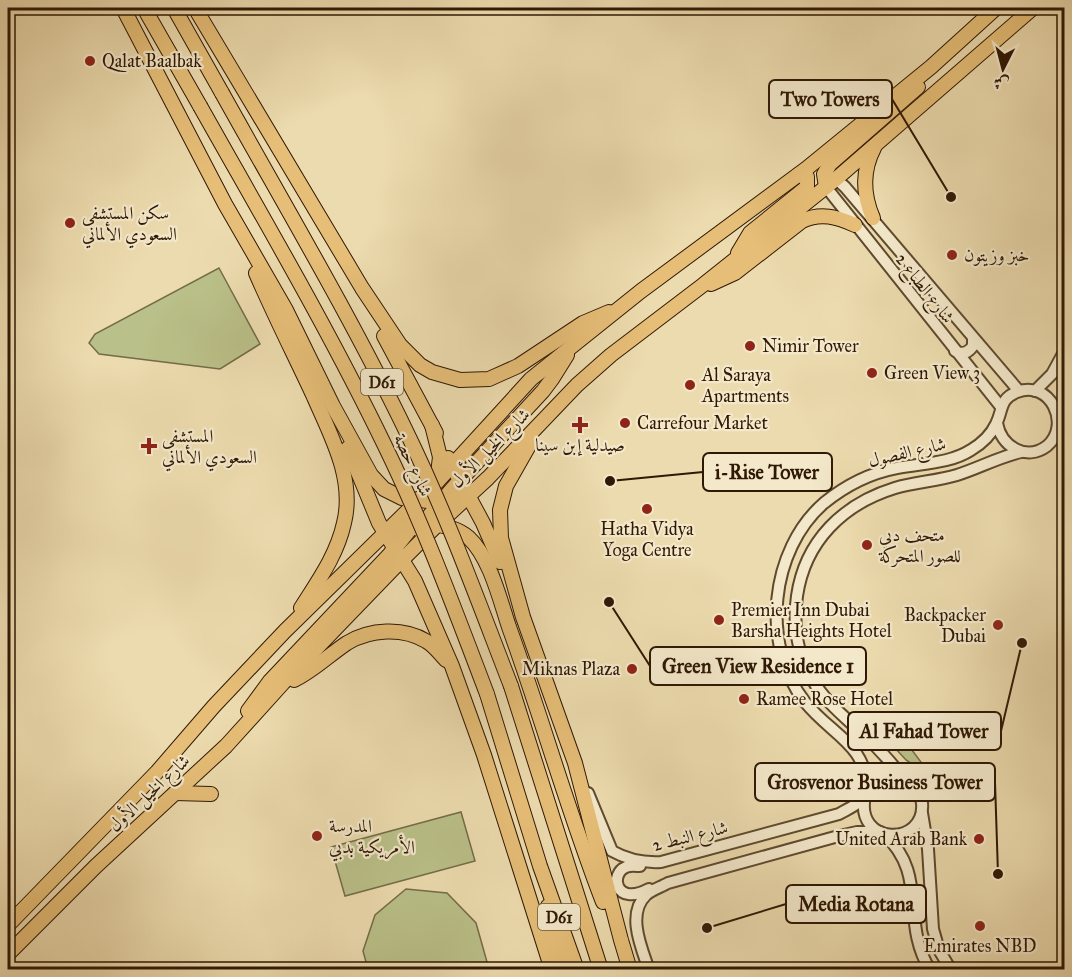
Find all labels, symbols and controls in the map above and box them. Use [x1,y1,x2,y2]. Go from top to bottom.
north arrow [973,39,1033,99]
place label: Qalat Baalbak [102,50,202,72]
marker: Qalat Baalbak [83,54,97,68]
text: ش [993,73,1010,94]
callout: Two Towers [769,80,892,118]
text: Two Towers [779,87,880,111]
place label: سكن المستشفى السعودي الألماني [82,202,177,249]
marker: سكن المستشفى السعودي الألماني [63,216,77,230]
place label: خبز وزيتون [964,244,1029,267]
street label: شارع الطباع 2 [888,248,959,330]
marker: خبز وزيتون [945,248,959,262]
place label: Nimir Tower [762,335,859,357]
marker: Nimir Tower [743,339,757,353]
place label: Green View 3 [884,362,980,384]
place label: Al Saraya Apartments [701,364,789,407]
marker: Green View 3 [865,366,879,380]
road number: D61 [361,369,403,395]
marker: Al Saraya Apartments [683,378,697,392]
street label: شارع الخيل الأول [444,402,537,495]
place label: Carrefour Market [637,412,769,434]
marker: Carrefour Market [618,416,632,430]
marker: صيدلية إبن سينا [573,418,587,432]
place label: المستشفى السعودي الألماني [162,425,257,472]
street label: شارع حصة [385,430,437,502]
street label: شارع الفصول [866,432,949,476]
place label: صيدلية إبن سينا [535,434,625,456]
marker: المستشفى السعودي الألماني [140,437,158,455]
callout: i-Rise Tower [703,453,832,491]
text: i-Rise Tower [715,460,820,484]
marker: Hatha Vidya Yoga Centre [640,502,654,516]
place label: Hatha Vidya Yoga Centre [600,518,694,562]
place label: متحف دبي للصور المتحركة [878,524,961,568]
marker: متحف دبي للصور المتحركة [860,538,874,552]
place label: Premier Inn Dubai Barsha Heights Hotel [731,599,892,643]
place label: Backpacker Dubai [904,604,986,647]
marker: Premier Inn Dubai Barsha Heights Hotel [712,613,726,627]
marker: Backpacker Dubai [991,618,1005,632]
callout: Green View Residence 1 [650,647,866,685]
text: Green View Residence 1 [662,654,854,678]
place label: Miknas Plaza [522,658,620,680]
marker: Miknas Plaza [625,662,639,676]
place label: Ramee Rose Hotel [756,688,893,710]
marker: Ramee Rose Hotel [737,692,751,706]
callout: Al Fahad Tower [848,712,1001,750]
text: Al Fahad Tower [857,719,989,743]
street label: شارع الخيل الأول [102,748,197,839]
callout: Grosvenor Business Tower [755,763,995,801]
text: Grosvenor Business Tower [767,770,983,794]
place label: المدرسة الأمريكية بدبي [329,815,415,862]
street label: شارع النبط 2 [650,816,731,860]
place label: United Arab Bank [835,828,968,850]
marker: المدرسة الأمريكية بدبي [310,829,324,843]
marker: United Arab Bank [972,832,986,846]
callout: Media Rotana [786,885,926,923]
text: Media Rotana [798,892,915,916]
road number: D61 [538,904,580,930]
marker: Emirates NBD [973,919,987,933]
place label: Emirates NBD [924,935,1036,957]

